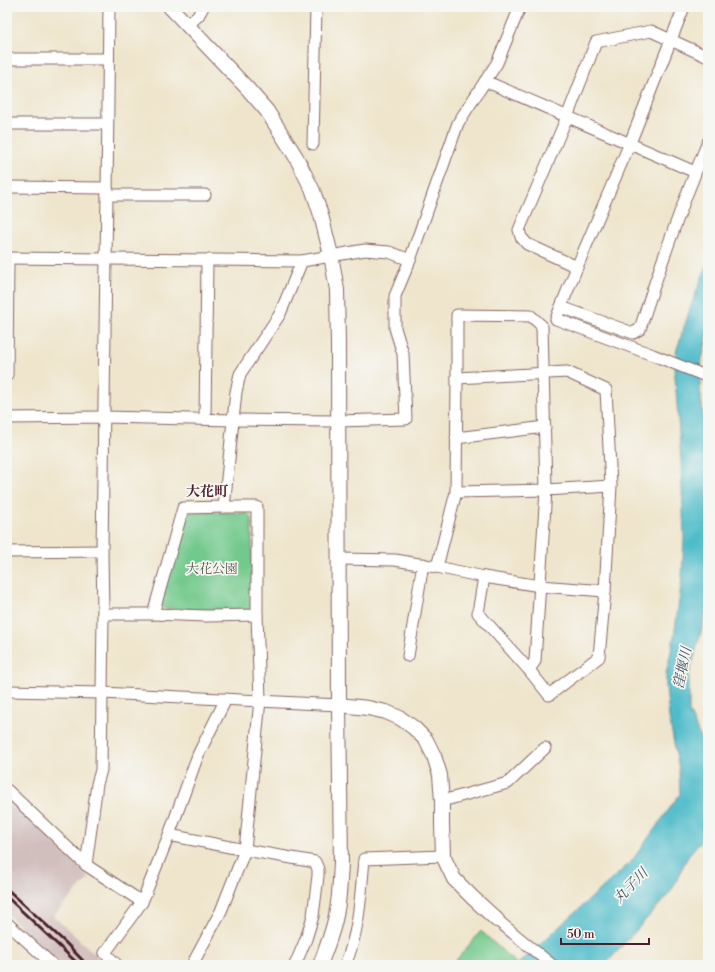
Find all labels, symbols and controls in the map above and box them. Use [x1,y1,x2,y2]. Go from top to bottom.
district label: 大花町 [186,483,229,501]
park label: 大花公園 [186,561,238,577]
water label: 窪堰川 [670,644,697,690]
water label: 丸子川 [610,863,653,907]
scale bar [561,920,649,946]
text: 50 m [567,927,595,942]

